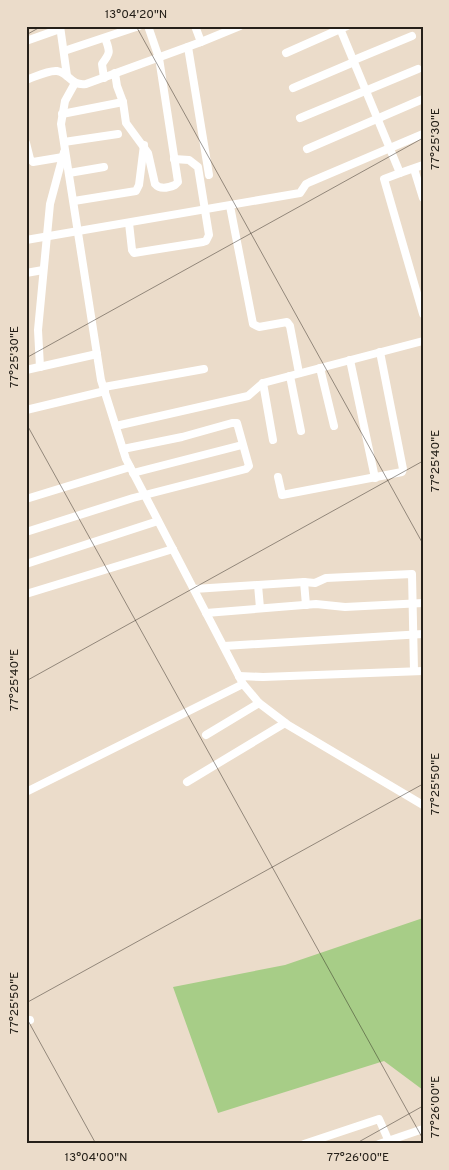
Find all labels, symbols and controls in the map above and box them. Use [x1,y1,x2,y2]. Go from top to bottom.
text: 13°04'20"N [105,7,167,23]
text: 77°25'30"E [428,108,444,170]
text: 77°25'30"E [7,326,23,388]
text: 77°25'40"E [428,430,444,492]
text: 77°25'40"E [7,649,23,711]
text: 77°25'50"E [428,753,444,815]
text: 77°25'50"E [7,972,23,1034]
text: 77°26'00"E [428,1076,444,1138]
text: 13°04'00"N [65,1150,127,1166]
text: 77°26'00"E [327,1150,389,1166]

